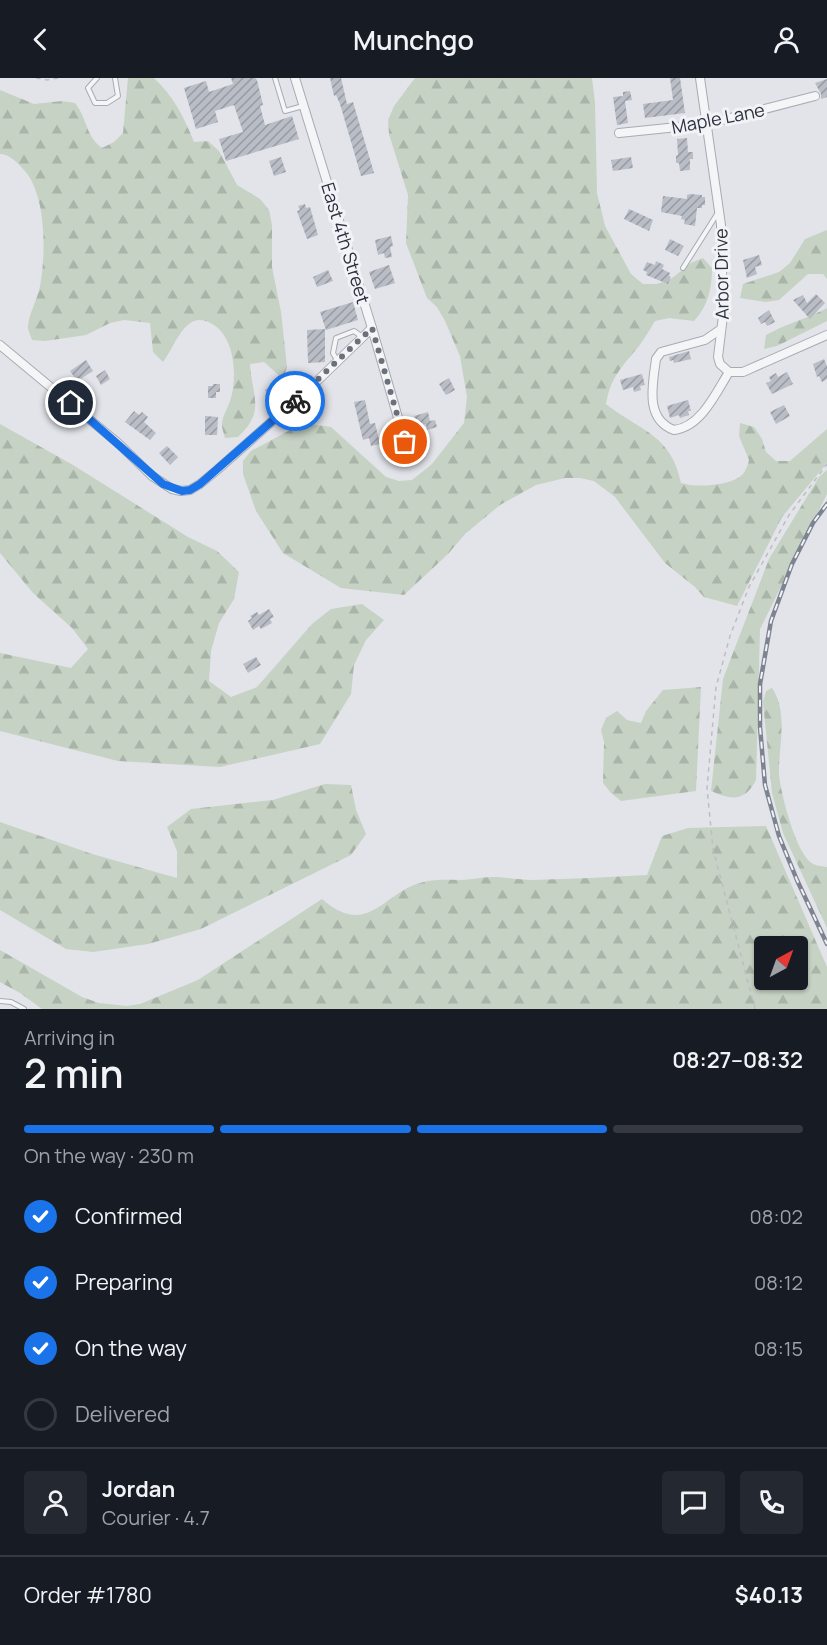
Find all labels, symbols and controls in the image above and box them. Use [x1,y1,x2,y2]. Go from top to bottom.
text: Munchgo [353,21,474,58]
icon: back [24,23,57,56]
icon: person [770,23,803,56]
street label: Maple Lane [669,97,767,139]
street label: East 4th Street [316,179,376,307]
street label: Arbor Drive [708,228,734,320]
courier [265,371,325,431]
pin [45,377,96,428]
icon: bike [279,385,312,418]
icon: home [54,386,87,419]
pin [379,416,430,467]
icon: bag [388,425,421,458]
north arrow [754,936,808,990]
map controls [754,936,808,990]
text: Arriving in [24,1024,115,1051]
text: 08:27–08:32 [672,1045,803,1075]
text: 2 min [24,1046,123,1100]
text: On the way · 230 m [24,1142,194,1169]
icon: check [24,1200,57,1233]
text: Confirmed [75,1201,183,1231]
text: 08:02 [750,1203,803,1230]
icon: check [24,1266,57,1299]
text: Preparing [75,1267,173,1297]
text: 08:12 [754,1269,803,1296]
icon: check [24,1332,57,1365]
text: On the way [75,1333,187,1363]
text: 08:15 [754,1335,803,1362]
text: Delivered [75,1399,170,1429]
button: person [24,1471,87,1534]
button: chat [662,1471,725,1534]
button: phone [740,1471,803,1534]
text: Jordan [102,1474,175,1504]
text: Courier · 4.7 [102,1504,210,1531]
text: Order #1780 [24,1580,152,1610]
text: $40.13 [735,1580,803,1610]

